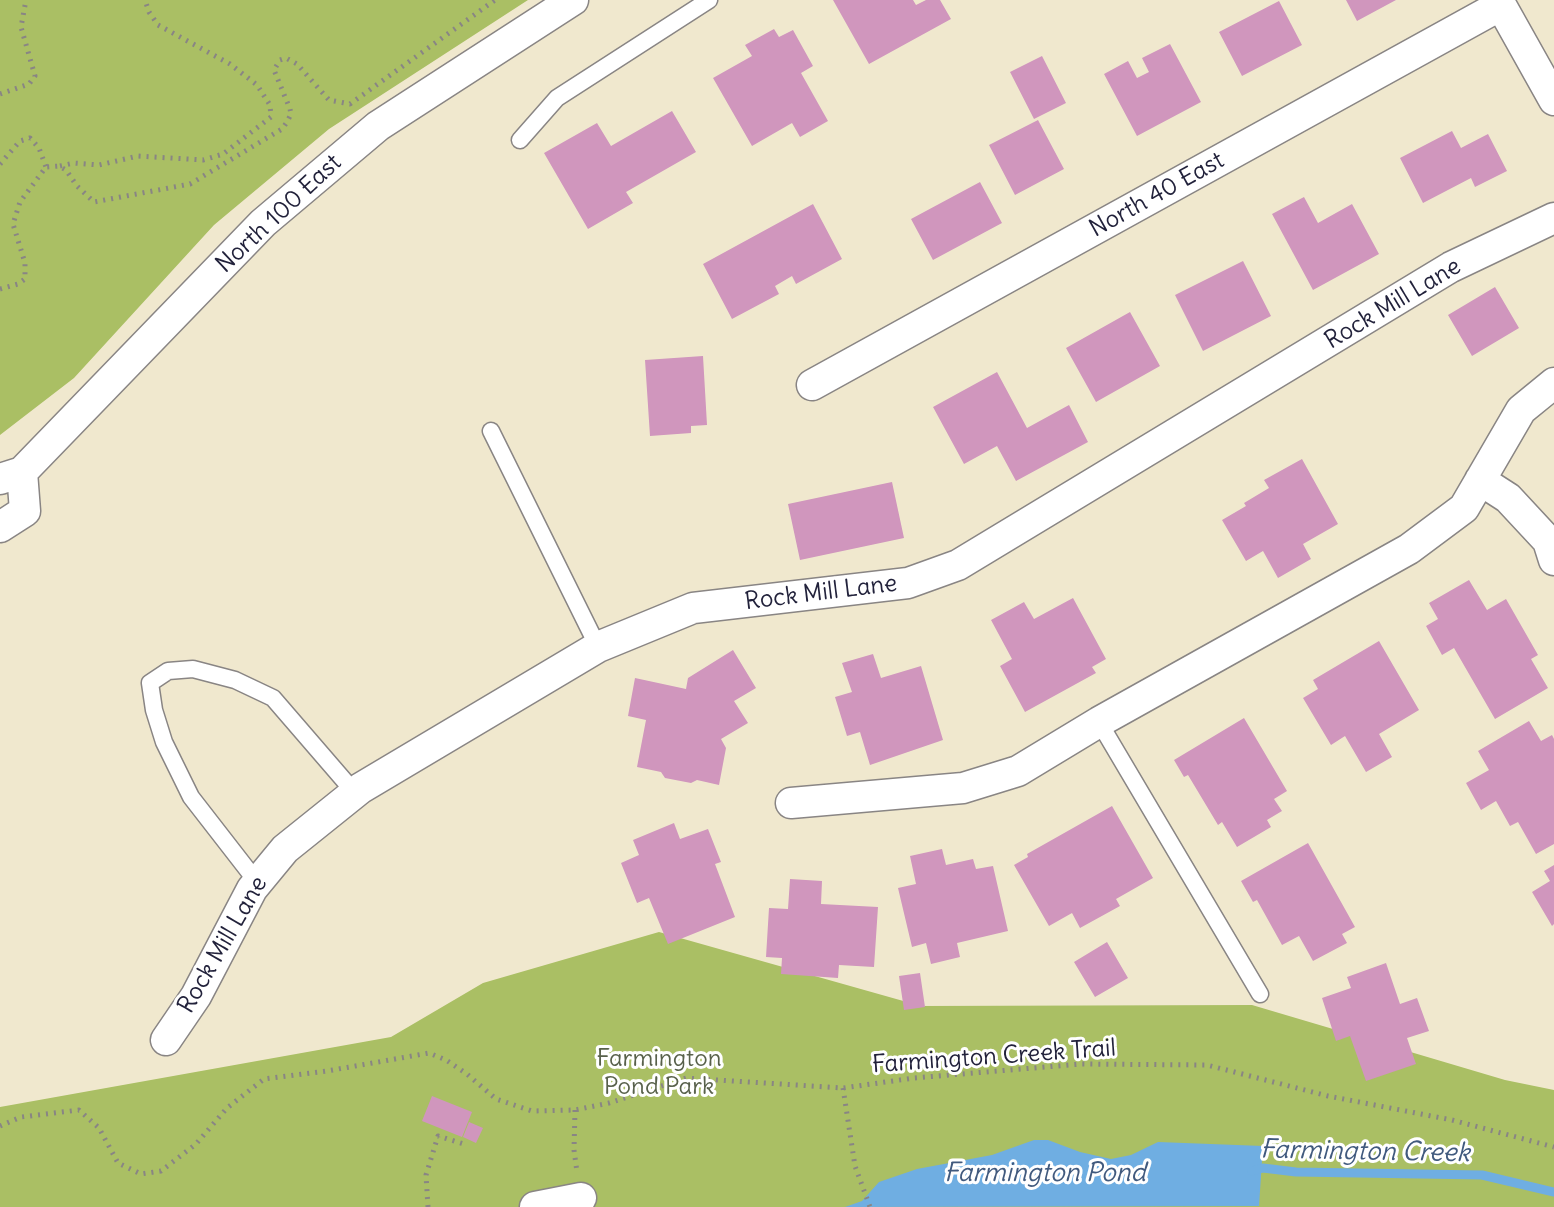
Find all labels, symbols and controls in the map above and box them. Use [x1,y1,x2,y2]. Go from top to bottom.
street label: North 40 East [1085,146,1229,244]
street label: North 100 East [210,149,348,279]
street label: Rock Mill Lane [1320,252,1466,356]
street label: Rock Mill Lane [743,569,899,617]
street label: Rock Mill Lane [172,871,274,1019]
street label: Farmington Creek Trail [871,1034,1117,1080]
park label: Farmington Pond Park [596,1045,722,1101]
water label: Farmington Creek [1260,1135,1470,1169]
water label: Farmington Pond [944,1158,1146,1190]

